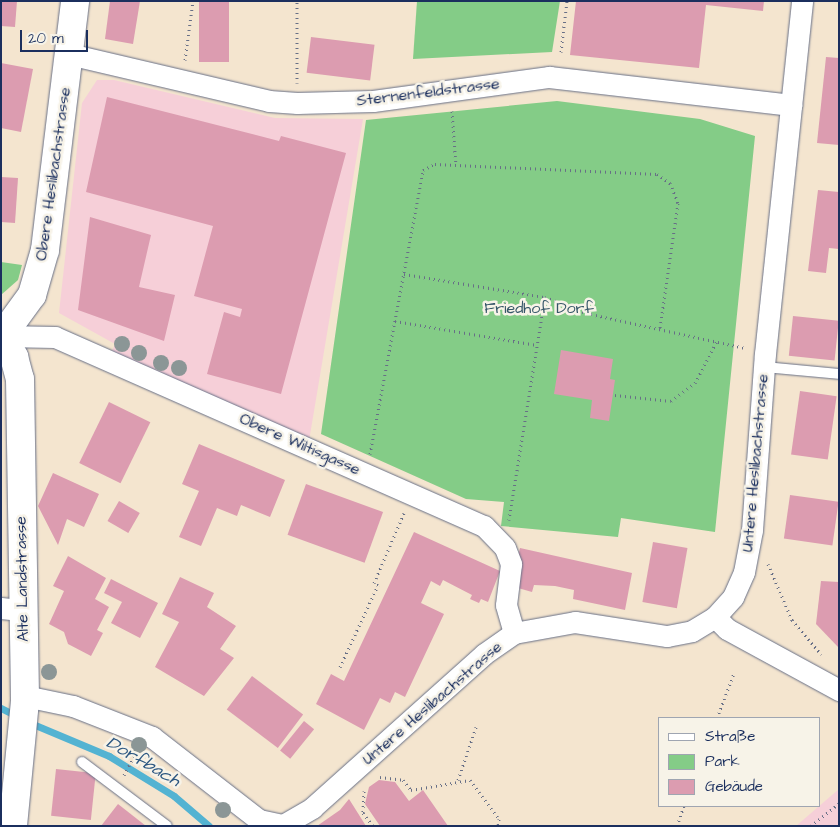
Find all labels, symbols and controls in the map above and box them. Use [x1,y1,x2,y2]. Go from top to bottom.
scale bar [22,20,90,52]
text: 20 m [28,28,64,49]
street label: Sternenfeldstrasse [355,74,501,110]
street label: Obere Heslibachstrasse [31,86,75,262]
park label: Friedhof Dorf [484,298,594,318]
street label: Untere Heslibachstrasse [738,373,772,553]
street label: Obere Wiltisgasse [237,409,363,479]
street label: Alte Landstrasse [11,516,33,642]
street label: Untere Heslibachstrasse [358,637,506,769]
legend [658,717,820,807]
text: Straße [705,726,755,747]
water label: Dorfbach [102,732,184,792]
text: Park [705,751,740,772]
text: Gebäude [705,776,763,797]

